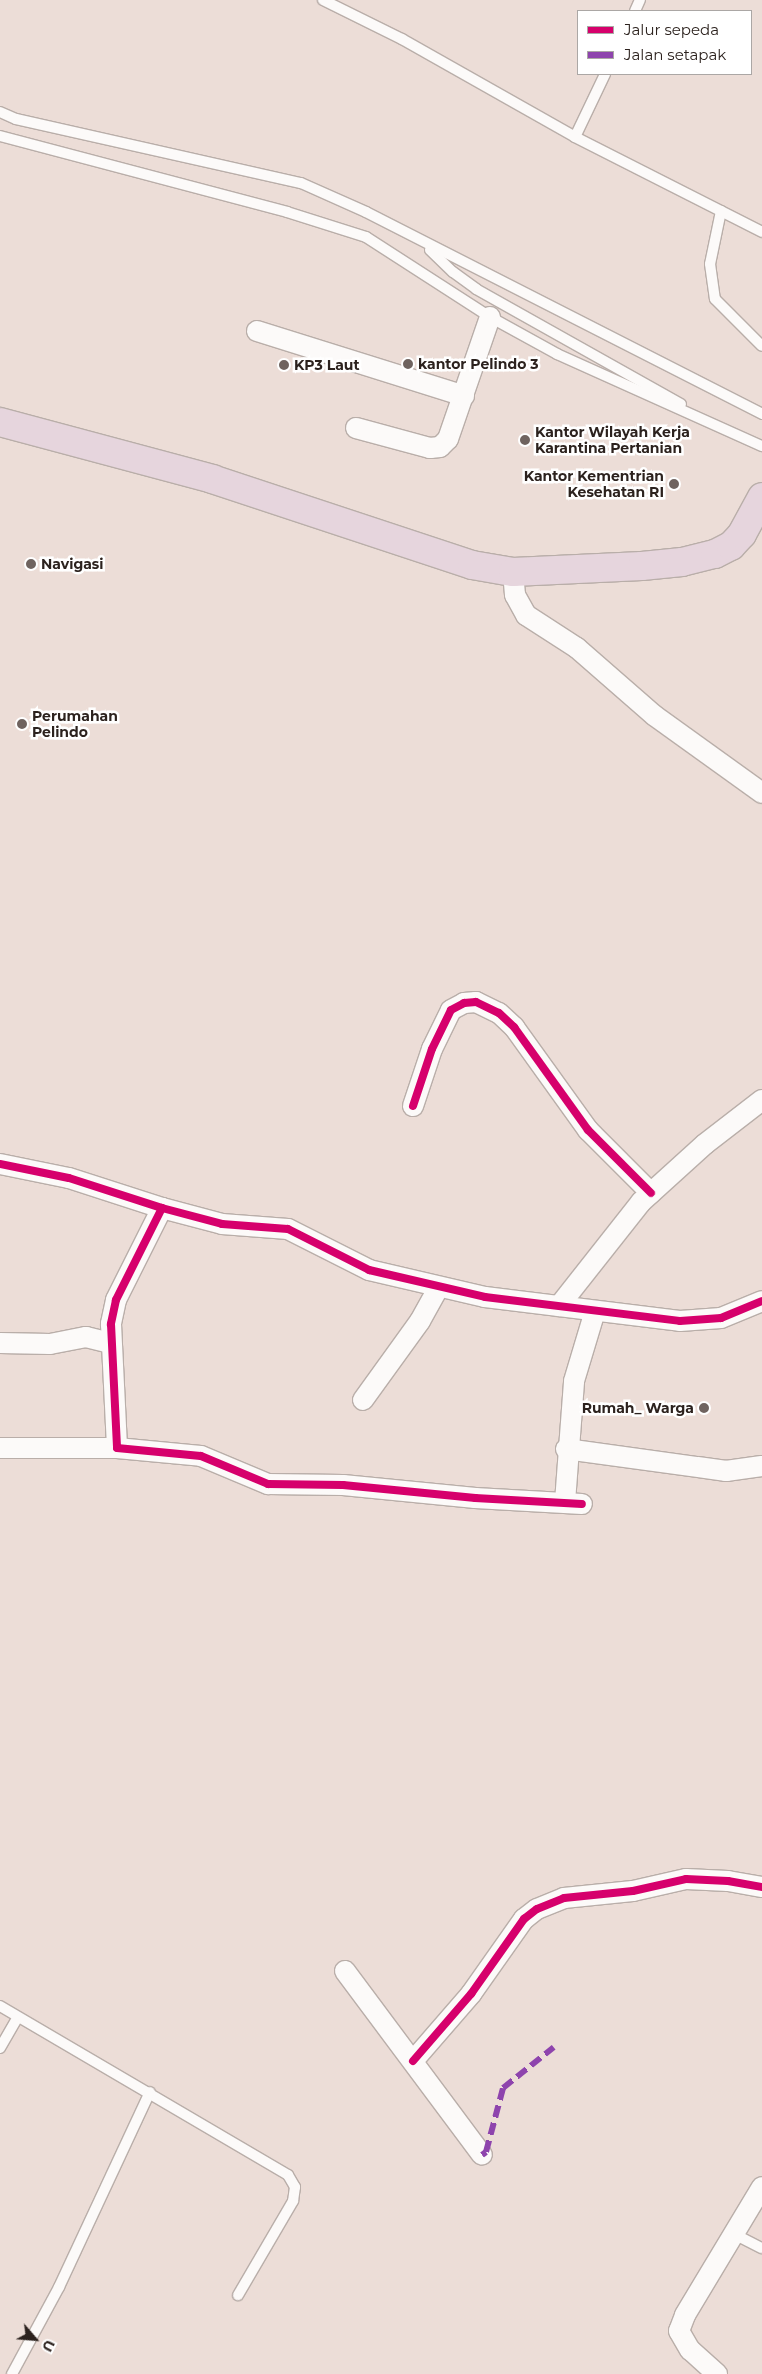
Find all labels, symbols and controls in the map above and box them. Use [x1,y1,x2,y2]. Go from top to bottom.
legend [577,10,752,75]
text: Jalur sepeda [624,20,719,39]
text: Jalan setapak [624,45,726,64]
place label: kantor Pelindo 3 [418,356,539,372]
place label: KP3 Laut [294,357,360,373]
marker: kantor Pelindo 3 [402,358,414,370]
marker: KP3 Laut [278,359,290,371]
place label: Kantor Wilayah Kerja Karantina Pertanian [535,424,690,457]
marker: Kantor Wilayah Kerja Karantina Pertanian [519,434,531,446]
place label: Kantor Kementrian Kesehatan RI [524,468,664,501]
marker: Kantor Kementrian Kesehatan RI [668,478,680,490]
place label: Navigasi [41,556,103,572]
marker: Navigasi [25,558,37,570]
place label: Perumahan Pelindo [32,708,118,740]
marker: Perumahan Pelindo [16,718,28,730]
place label: Rumah_ Warga [582,1400,694,1416]
marker: Rumah_ Warga [698,1402,710,1414]
north arrow [10,2314,60,2364]
text: U [38,2337,59,2355]

